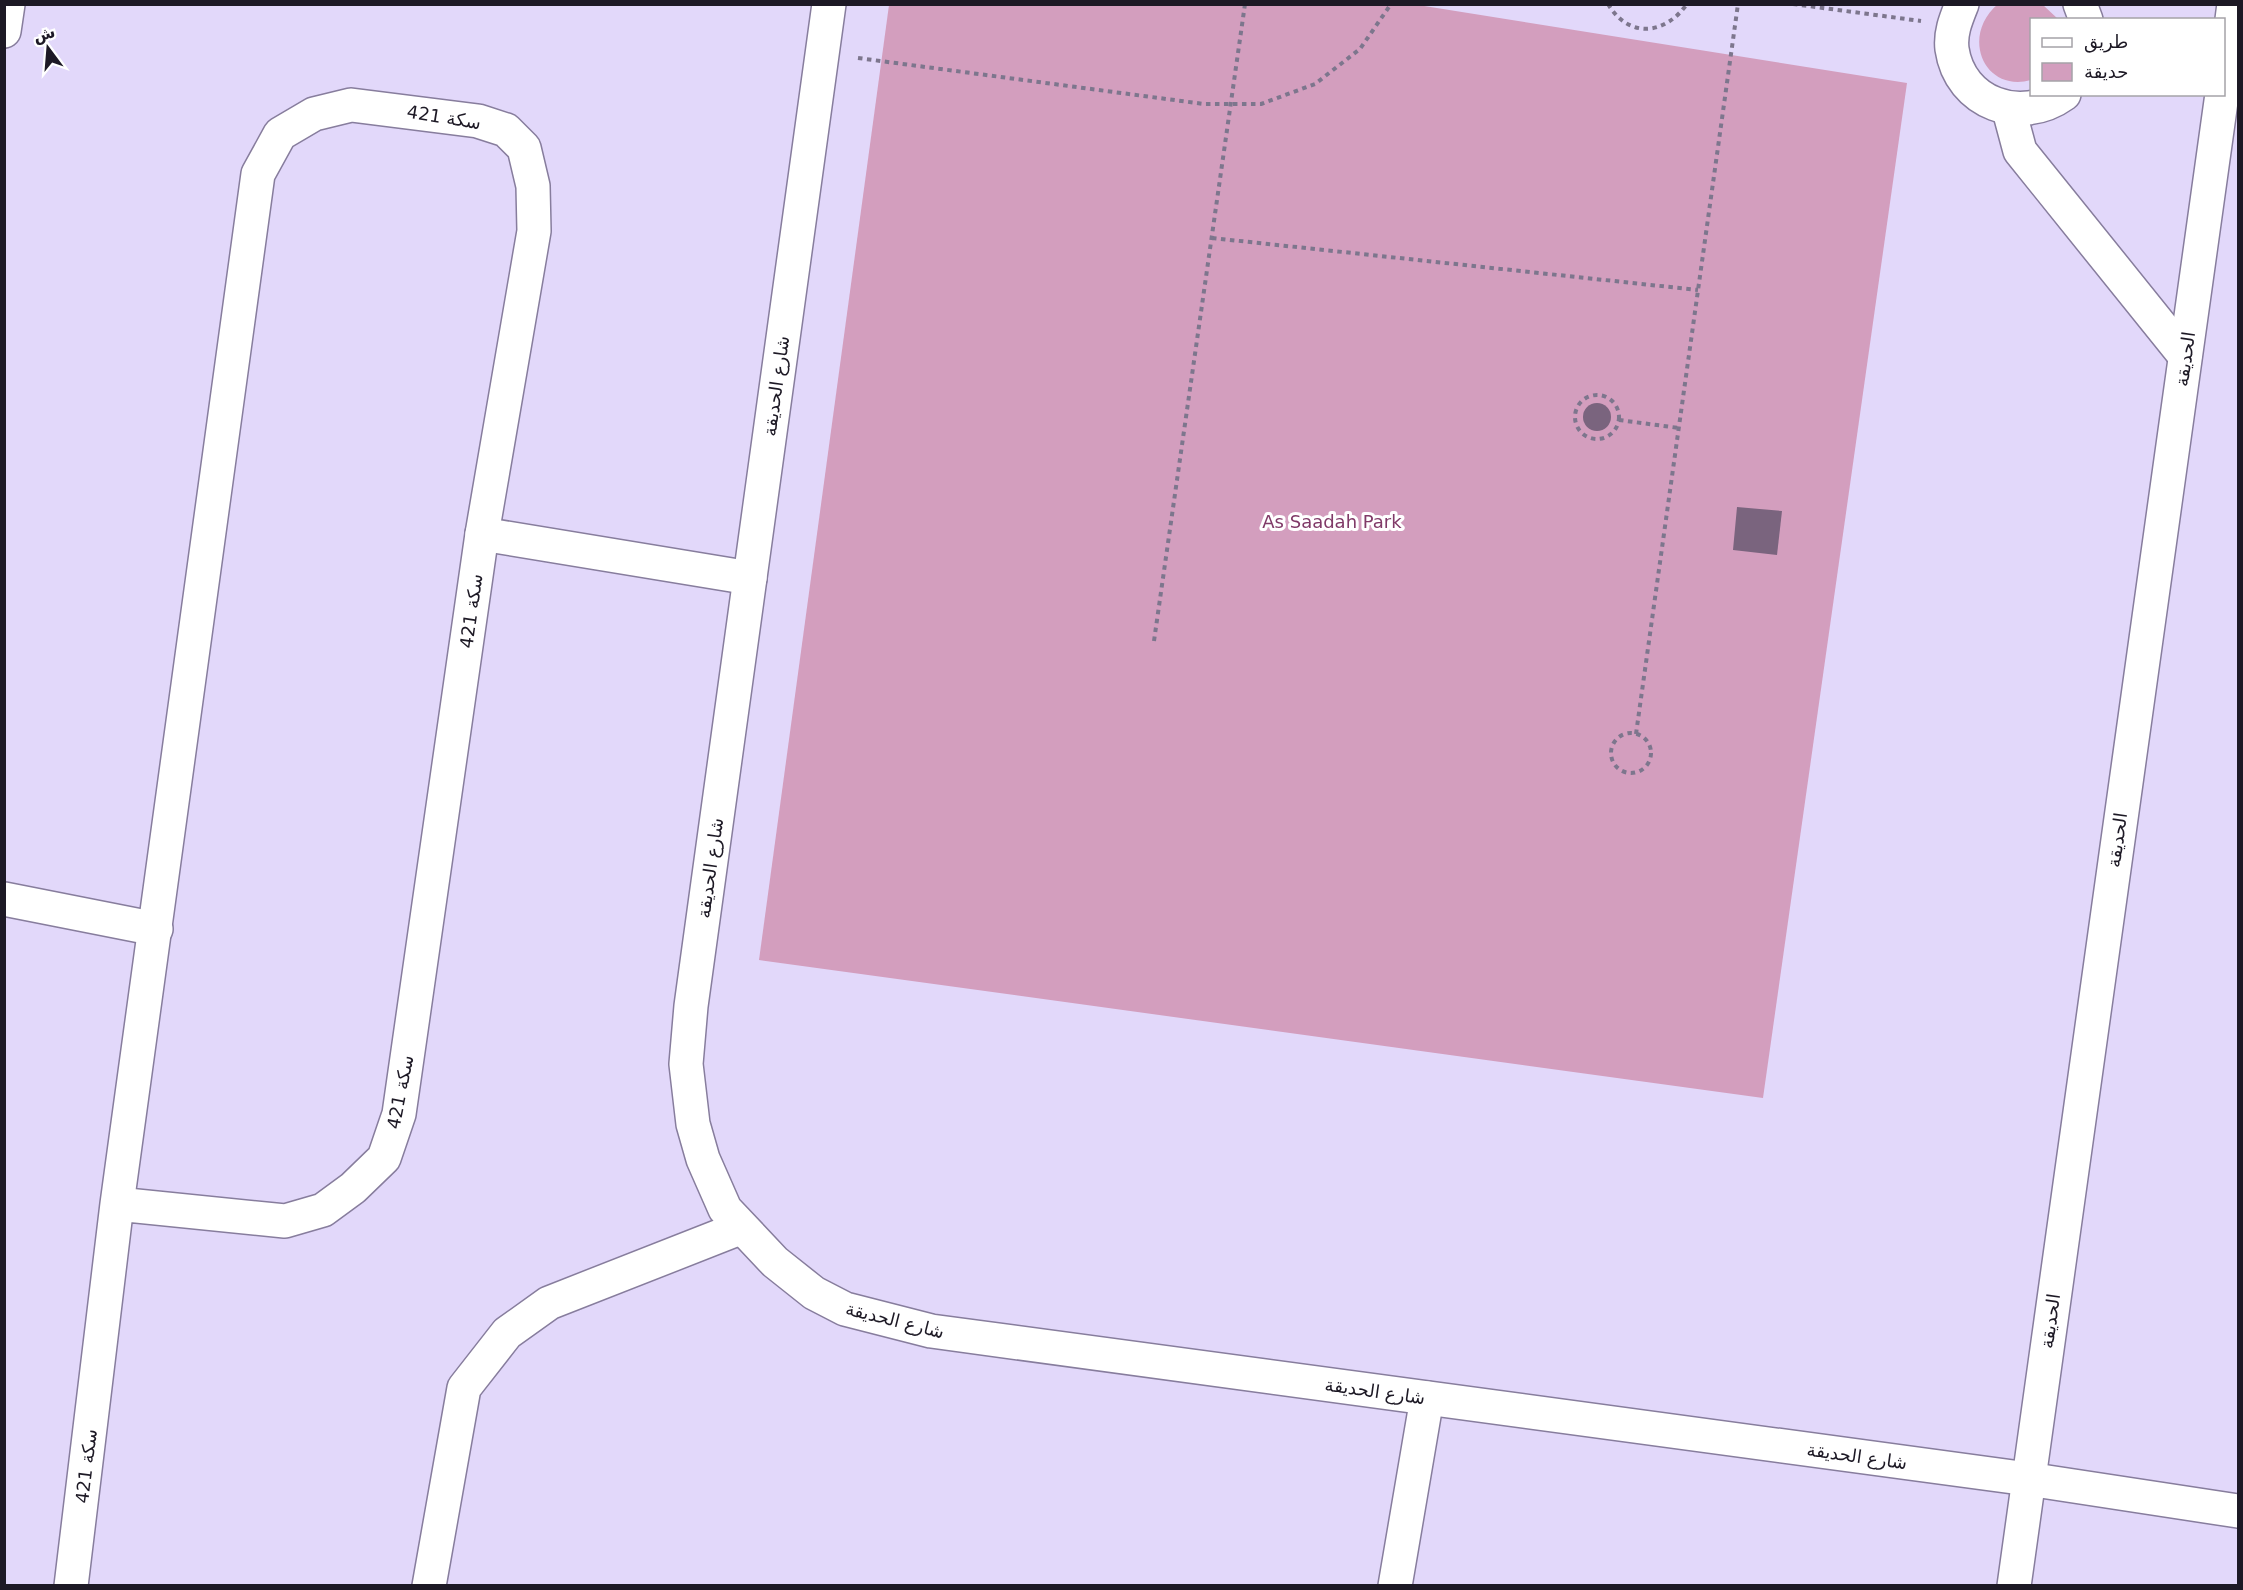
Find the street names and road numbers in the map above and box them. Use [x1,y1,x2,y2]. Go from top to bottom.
street label: سكة 421 [405,101,483,133]
street label: الحديقة [2171,330,2199,388]
street label: شارع الحديقة [759,335,794,438]
street label: سكة 421 [455,573,487,649]
street label: الحديقة [2103,811,2131,869]
street label: شارع الحديقة [693,817,728,920]
street label: سكة 421 [383,1053,417,1131]
street label: الحديقة [2036,1292,2064,1350]
street label: شارع الحديقة [843,1298,947,1343]
street label: شارع الحديقة [1323,1374,1426,1409]
street label: سكة 421 [71,1428,101,1504]
street label: شارع الحديقة [1805,1439,1908,1474]

